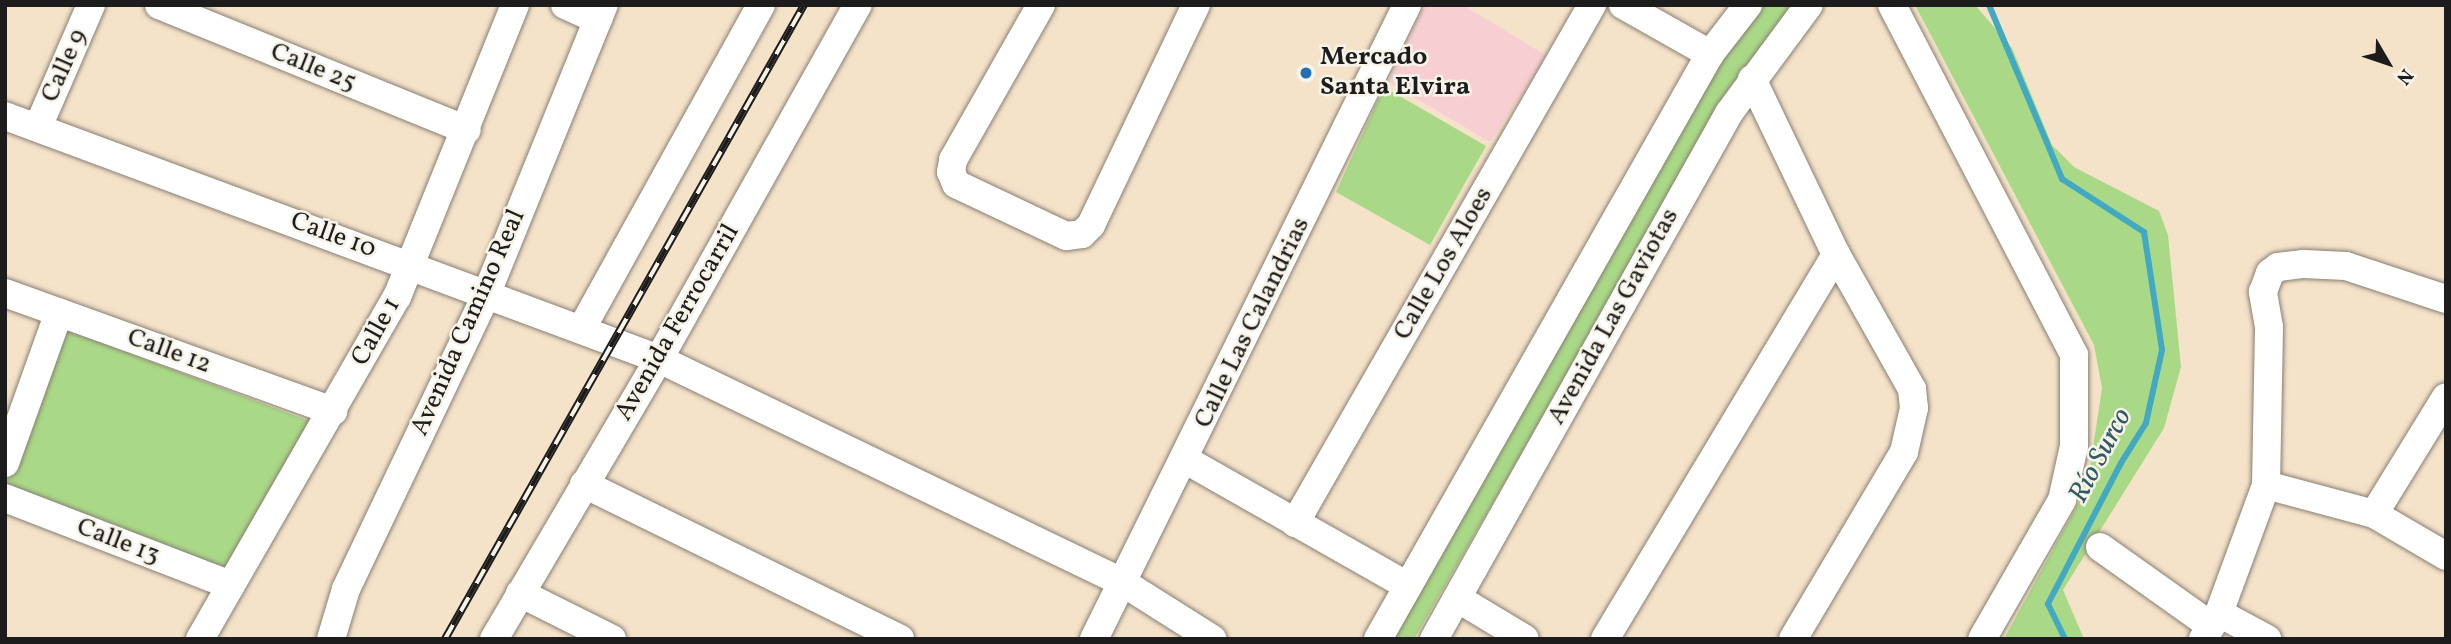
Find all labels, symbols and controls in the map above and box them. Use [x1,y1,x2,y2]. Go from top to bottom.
street label: Calle 9 [35,25,95,107]
north arrow [2353,28,2423,98]
street label: Calle 25 [266,37,360,99]
place label: Mercado Santa Elvira [1320,42,1470,104]
text: N [2390,63,2419,90]
marker: Mercado Santa Elvira [1298,65,1314,81]
street label: Calle Los Aloes [1388,182,1500,346]
street label: Avenida Las Gaviotas [1542,203,1686,431]
street label: Avenida Camino Real [405,205,533,441]
street label: Calle 10 [286,206,380,266]
street label: Calle Las Calandrias [1188,213,1318,433]
street label: Avenida Ferrocarril [609,219,747,427]
street label: Calle 1 [346,292,408,372]
street label: Calle 12 [123,322,215,382]
water label: Río Surco [2062,403,2140,509]
street label: Calle 13 [72,512,164,572]

